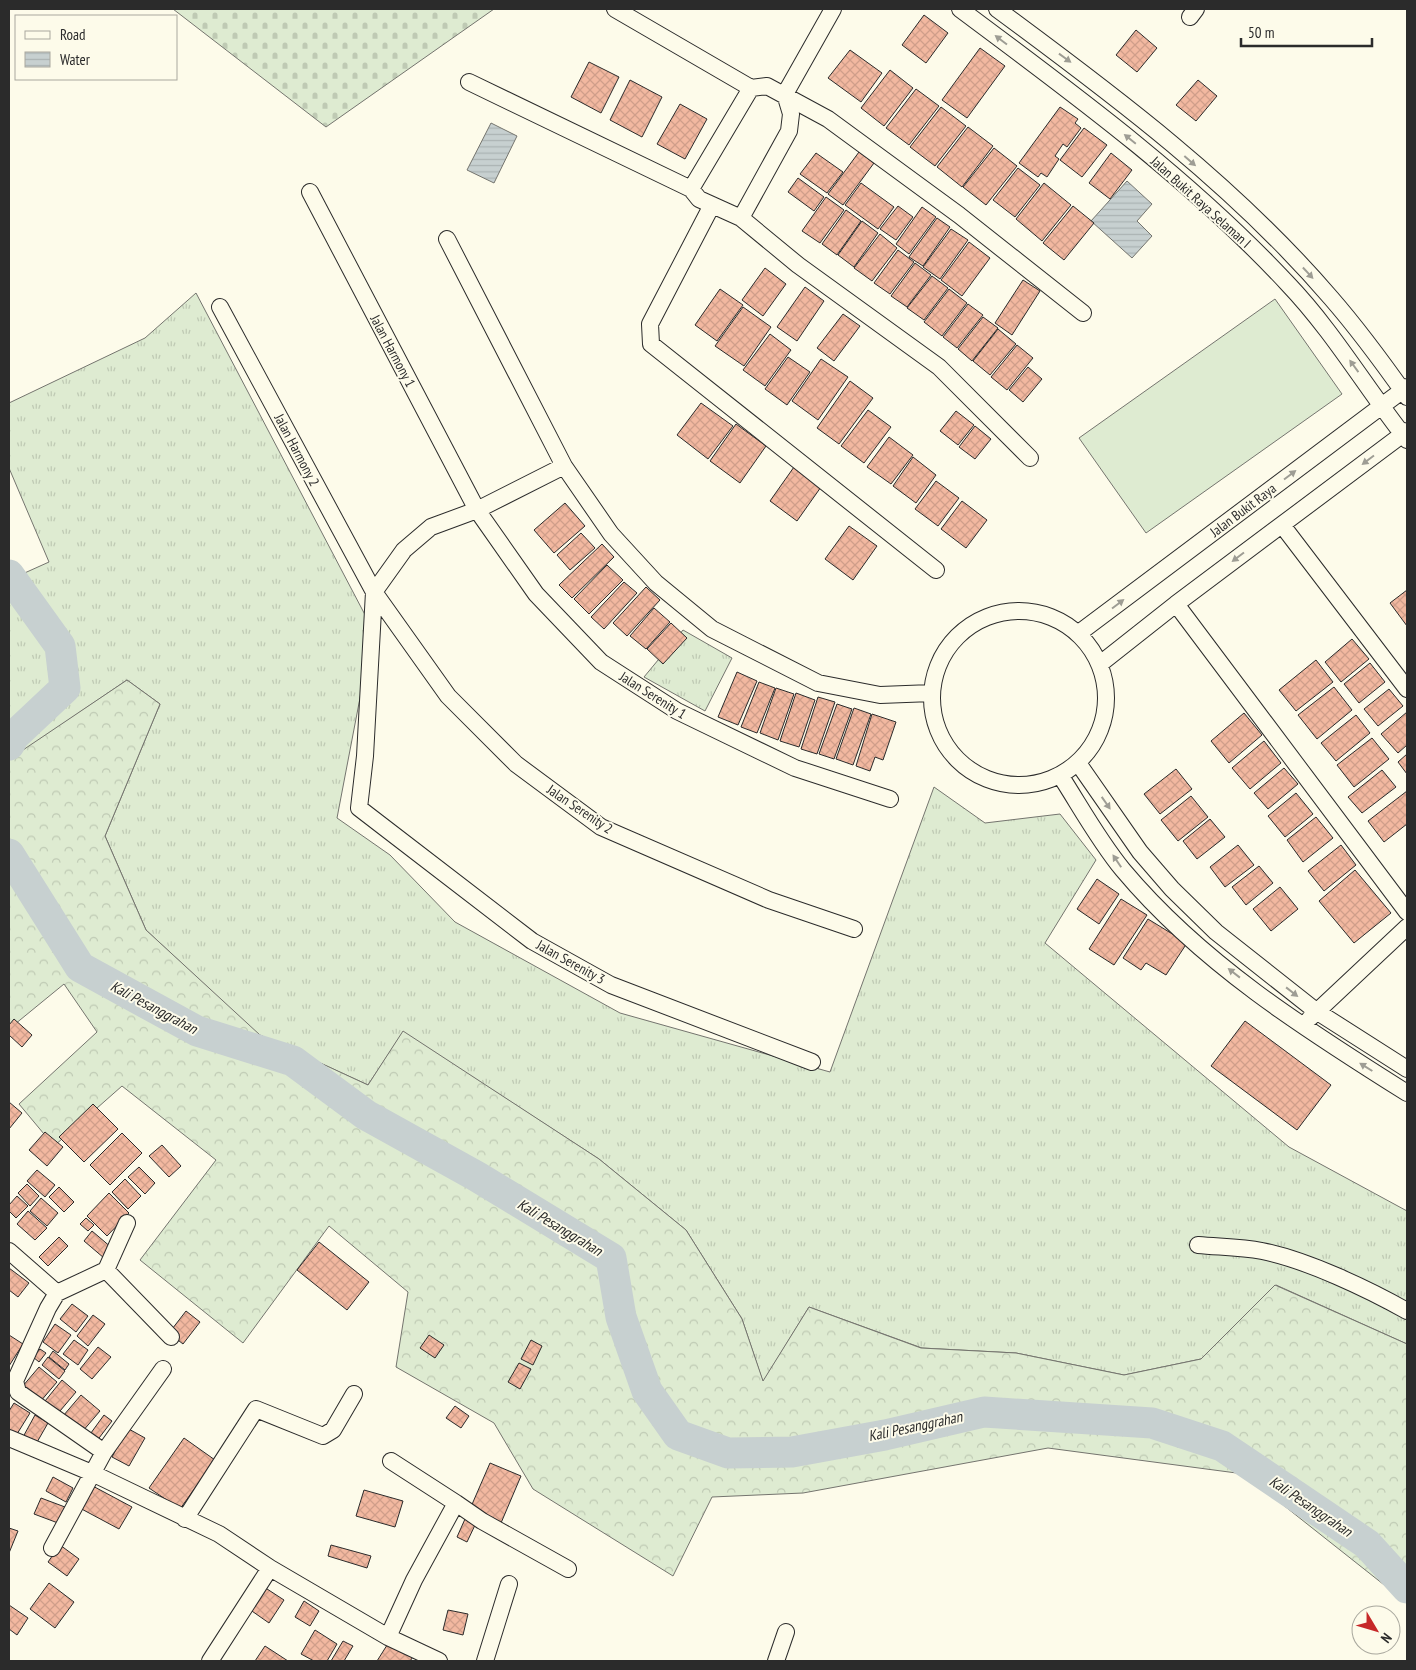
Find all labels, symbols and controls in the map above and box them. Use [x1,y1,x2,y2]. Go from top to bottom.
legend [15,15,178,80]
scale bar [1241,15,1372,47]
text: 50 m [1248,23,1274,42]
text: Road [60,25,86,44]
one-way arrow [995,34,1008,45]
text: Water [60,50,91,69]
one-way arrow [1058,53,1071,64]
one-way arrow [1123,134,1136,145]
street label: Jalan Bukit Raya Selaman I [1146,152,1255,252]
one-way arrow [1184,156,1197,167]
one-way arrow [1302,267,1314,279]
street label: Jalan Harmony 1 [366,311,420,390]
one-way arrow [1348,360,1359,373]
street label: Jalan Harmony 2 [270,410,324,489]
one-way arrow [1361,455,1375,465]
one-way arrow [1283,470,1297,480]
street label: Jalan Bukit Raya [1206,479,1280,541]
one-way arrow [1232,552,1245,563]
one-way arrow [1111,599,1125,609]
street label: Jalan Serenity 1 [615,667,690,723]
street label: Jalan Serenity 2 [543,780,616,838]
one-way arrow [1101,796,1111,810]
one-way arrow [1112,854,1122,868]
street label: Jalan Serenity 3 [533,935,608,988]
one-way arrow [1227,968,1240,979]
water label: Kali Pesanggrahan [107,976,202,1038]
one-way arrow [1285,987,1299,997]
one-way arrow [1359,1062,1373,1072]
water label: Kali Pesanggrahan [514,1194,607,1260]
water label: Kali Pesanggrahan [866,1406,965,1445]
water label: Kali Pesanggrahan [1266,1471,1357,1541]
north arrow [1351,1605,1401,1655]
text: N [1377,1629,1396,1647]

